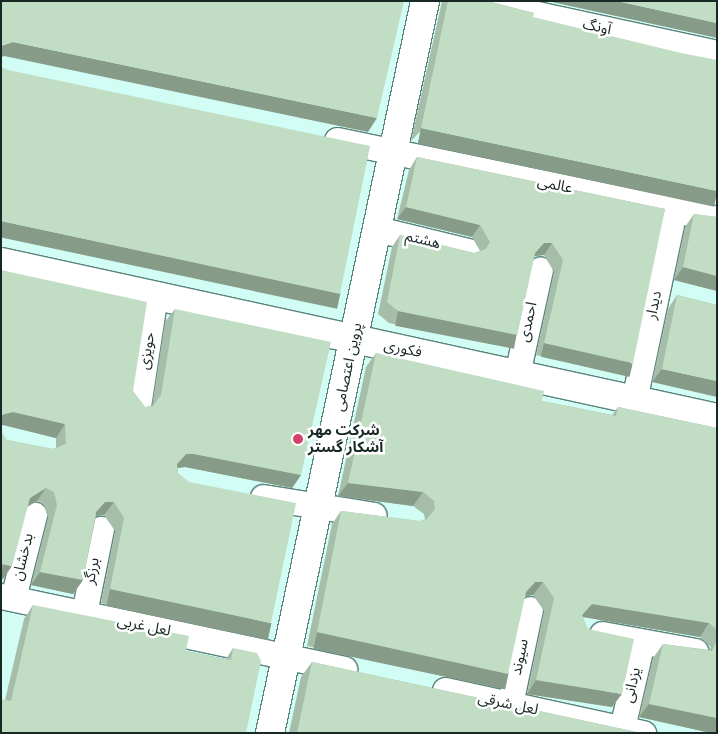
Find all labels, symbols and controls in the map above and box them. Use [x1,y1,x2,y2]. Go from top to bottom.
street label: آونگ [581,15,613,39]
street label: عالمی [536,173,574,197]
street label: هشتم [404,227,442,253]
street label: دیدار [642,289,666,321]
street label: احمدی [515,300,541,344]
street label: پروین اعتصامی [330,321,366,413]
street label: حویزی [135,331,159,371]
street label: فکوری [382,336,424,362]
place label: شرکت مهر آشکار گستر [308,421,383,456]
marker: شرکت مهر آشکار گستر [292,433,304,445]
street label: بدخشان [8,531,38,583]
street label: برزگر [81,556,103,586]
street label: لعل غربی [116,612,172,640]
street label: سیوند [507,637,533,677]
street label: یزدانی [619,666,645,704]
street label: لعل شرقی [476,689,540,719]

